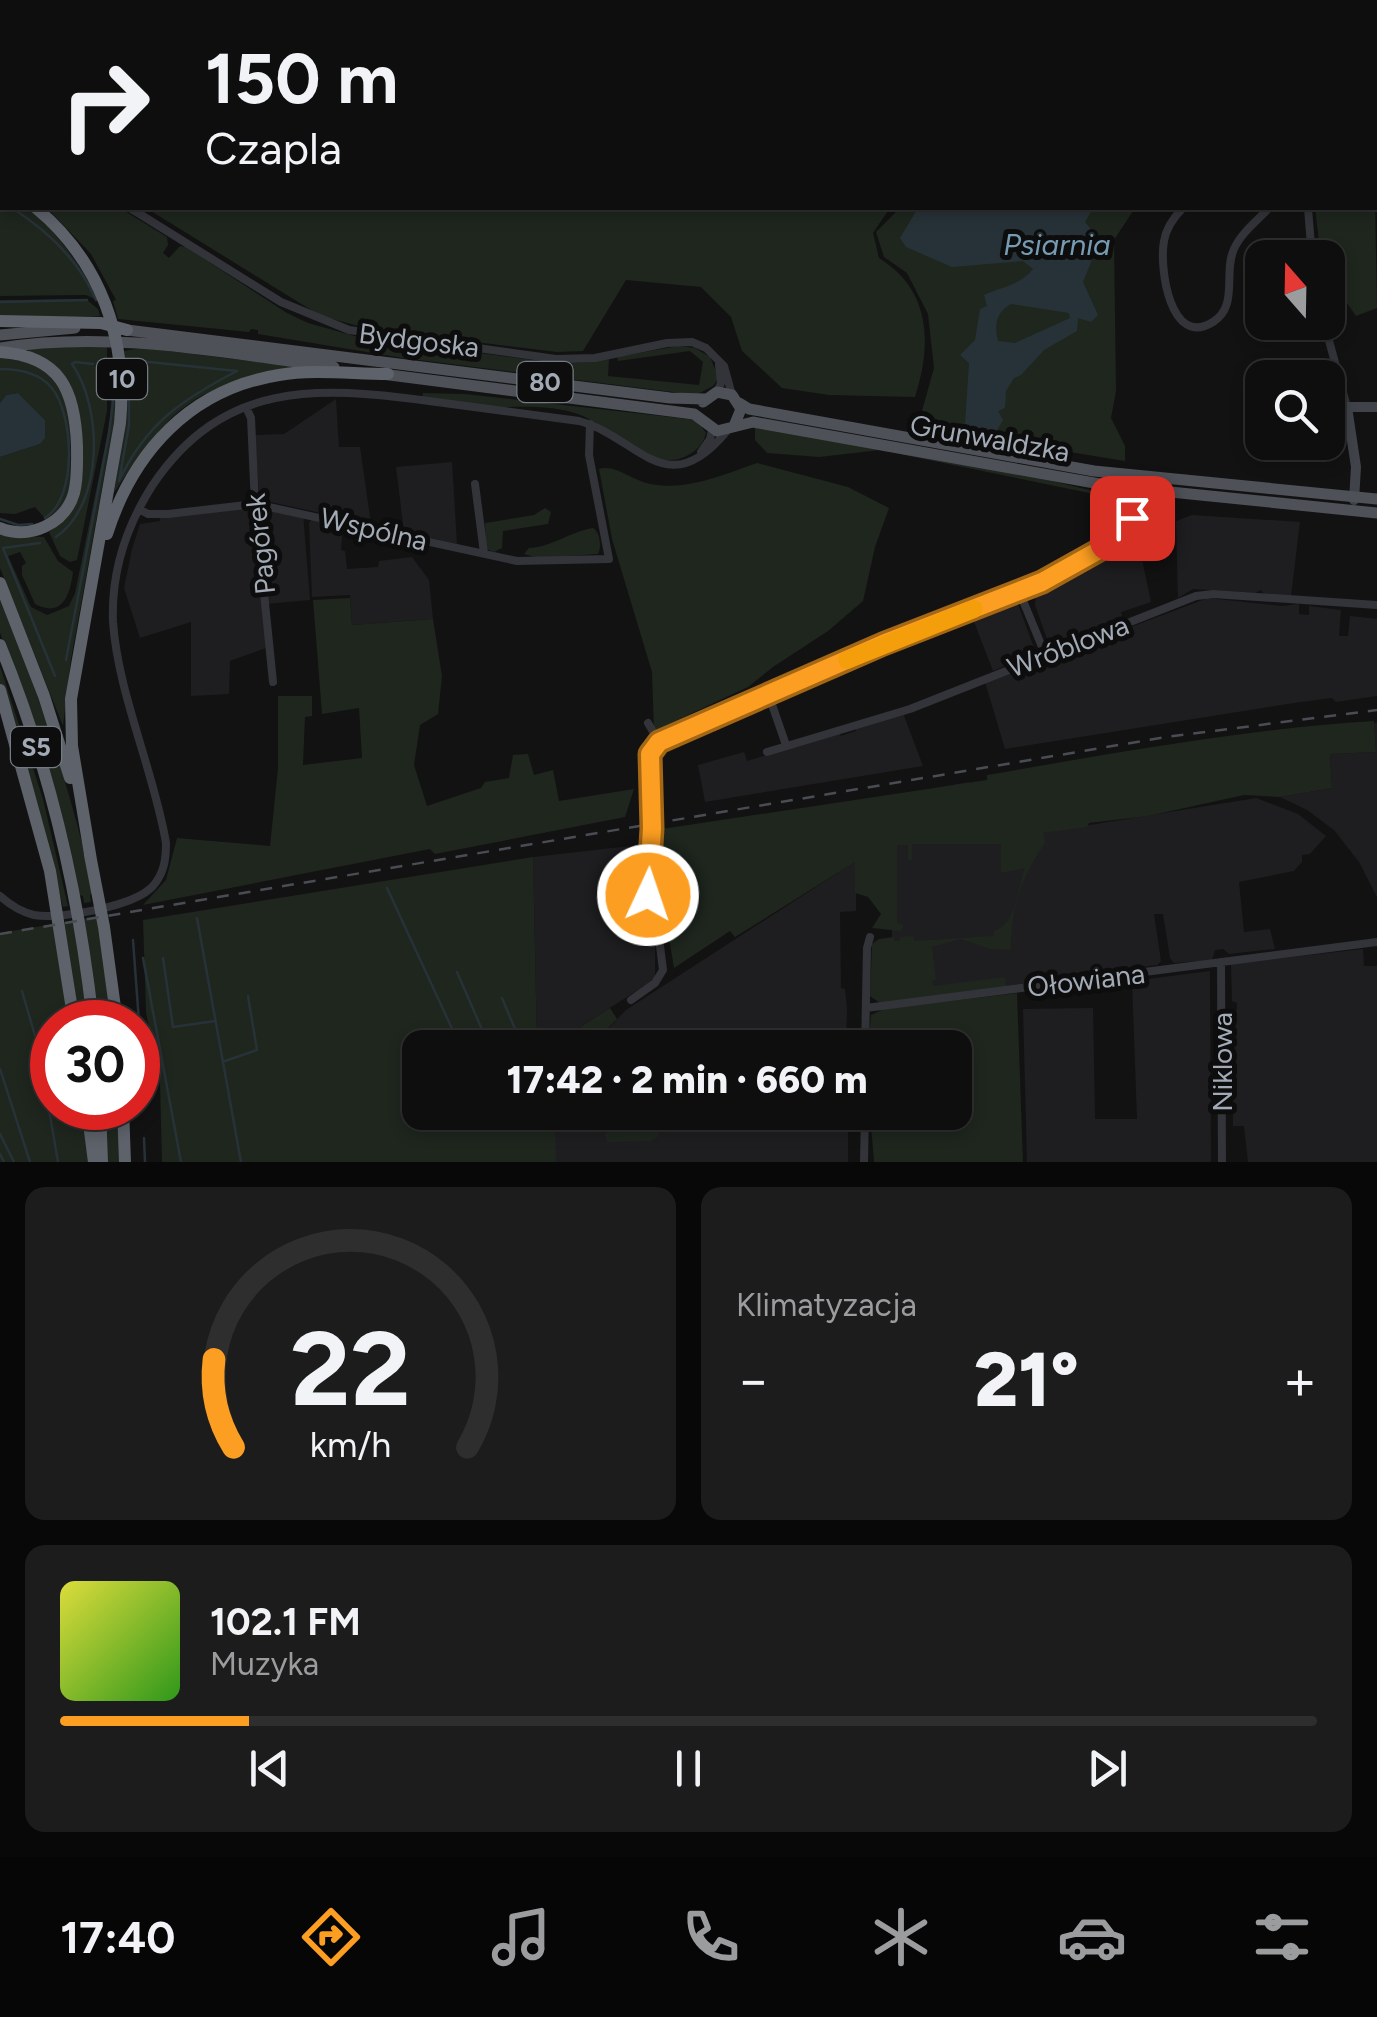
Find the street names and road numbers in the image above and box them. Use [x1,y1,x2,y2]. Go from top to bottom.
street label: Bydgoska [357,316,481,364]
road number: 10 [97,359,147,399]
road number: 80 [518,362,572,402]
street label: Grunwaldzka [907,407,1073,469]
street label: Pagórek [238,491,282,596]
street label: Wspólna [317,500,431,558]
street label: Wróblowa [1003,607,1133,685]
road number: S5 [11,727,61,767]
street label: Ołowiana [1025,956,1147,1004]
street label: Niklowa [1205,1012,1239,1112]

